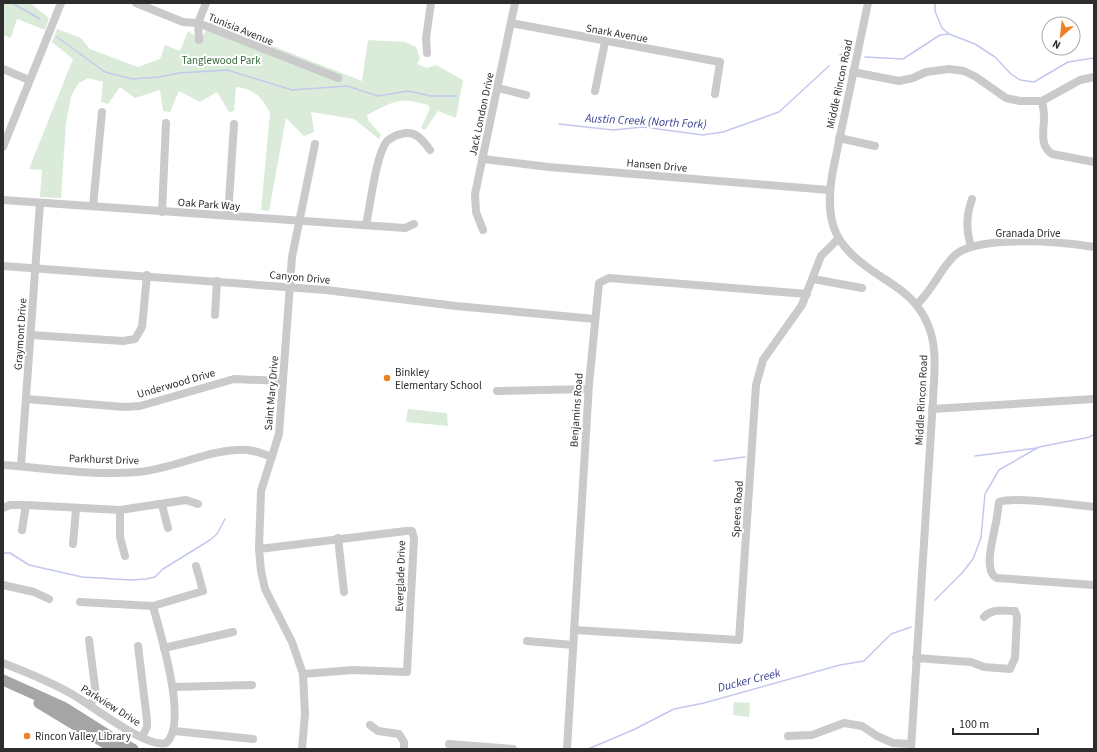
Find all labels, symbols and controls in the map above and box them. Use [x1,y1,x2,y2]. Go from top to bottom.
street label: Tunisia Avenue [206,10,276,50]
north arrow [1041,16,1081,56]
street label: Snark Avenue [585,21,650,46]
text: N [1050,36,1063,53]
street label: Middle Rincon Road [823,38,856,130]
park label: Tanglewood Park [181,53,261,68]
street label: Jack London Drive [465,71,498,157]
water label: Austin Creek (North Fork) [584,110,707,133]
street label: Hansen Drive [626,155,688,176]
street label: Oak Park Way [177,195,241,214]
street label: Granada Drive [995,226,1061,241]
street label: Canyon Drive [269,267,332,288]
street label: Graymont Drive [11,297,31,370]
street label: Middle Rincon Road [912,354,931,446]
street label: Saint Mary Drive [261,355,282,431]
street label: Underwood Drive [135,365,217,402]
place label: Binkley Elementary School [395,365,482,393]
street label: Benjamins Road [566,372,587,448]
marker: Binkley Elementary School [382,373,392,383]
street label: Parkhurst Drive [69,451,140,468]
street label: Speers Road [728,480,747,538]
street label: Everglade Drive [392,540,409,612]
water label: Ducker Creek [716,664,783,696]
street label: Parkview Drive [78,681,144,730]
scale bar [953,710,1038,736]
text: 100 m [959,716,989,733]
place label: Rincon Valley Library [35,729,131,744]
marker: Rincon Valley Library [22,731,32,741]

